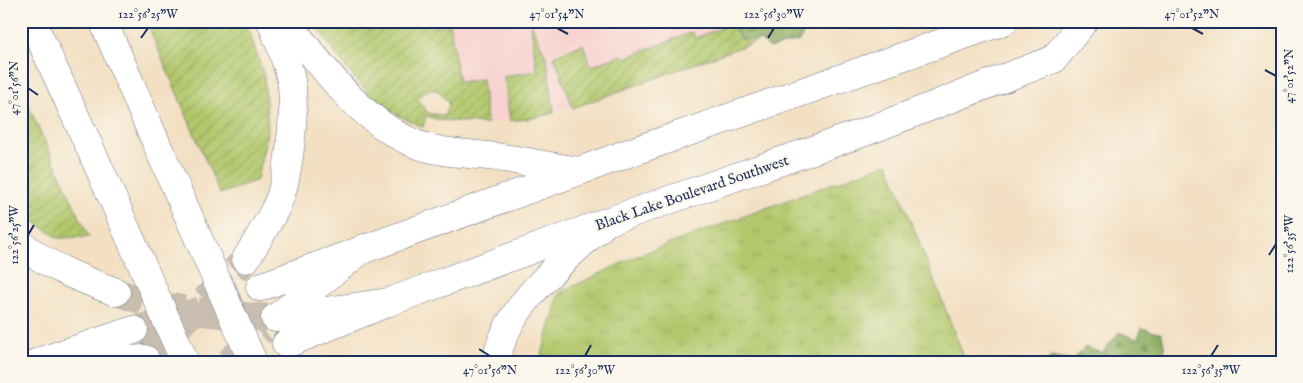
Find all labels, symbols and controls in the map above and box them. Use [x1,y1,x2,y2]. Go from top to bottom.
text: 122°56'25"W [118,7,178,22]
text: 47°01'54"N [529,7,585,22]
text: 122°56'30"W [744,7,805,22]
text: 47°01'52"N [1165,7,1220,22]
text: 47°01'52"N [1282,48,1297,103]
text: 47°01'56"N [7,60,22,115]
street label: Black Lake Boulevard Southwest [593,151,791,235]
text: 122°56'25"W [7,205,22,265]
text: 122°56'35"W [1282,214,1297,273]
text: 47°01'56"N [463,363,518,378]
text: 122°56'30"W [555,363,616,378]
text: 122°56'35"W [1182,363,1241,378]

